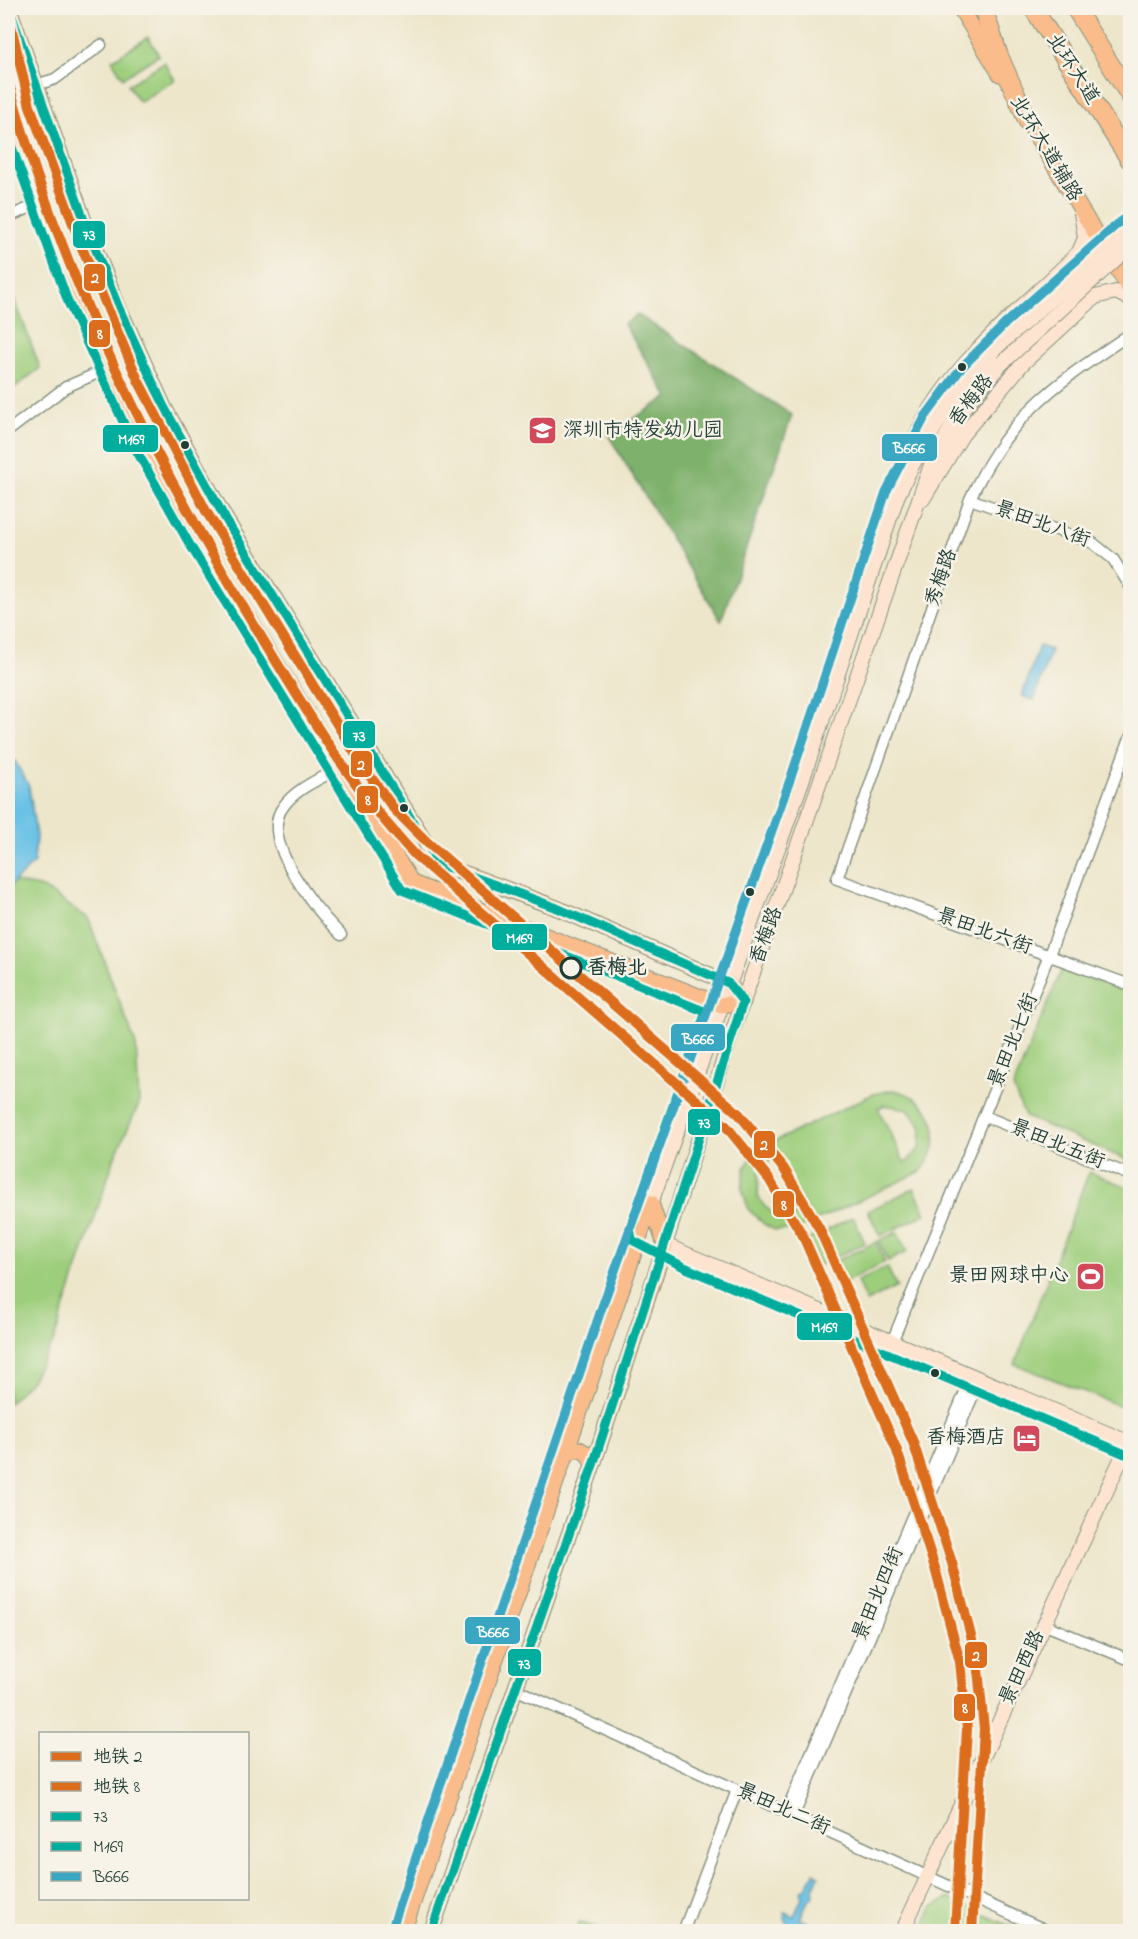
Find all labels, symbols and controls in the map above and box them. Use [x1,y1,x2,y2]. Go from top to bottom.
street label: 北环大道 [1038,28,1106,110]
street label: 北环大道辅路 [1002,90,1089,209]
line badge: 73 [72,220,106,249]
text: 73 [82,224,96,248]
line badge: 2 [83,263,106,292]
text: 2 [90,267,99,291]
line badge: 8 [88,319,111,348]
text: 8 [96,323,103,347]
unlabelled marker [956,361,968,373]
street label: 香梅路 [942,368,1002,434]
school or university icon: 深圳市特发幼儿园 [526,415,558,447]
place label: 深圳市特发幼儿园 [563,417,723,446]
line badge: M169 [102,424,159,453]
text: M169 [118,428,145,452]
line badge: B666 [881,433,938,462]
text: B666 [892,437,926,461]
unlabelled marker [179,439,191,451]
street label: 景田北八街 [990,494,1094,556]
street label: 秀梅路 [919,544,966,611]
line badge: 73 [342,720,376,749]
text: 73 [352,725,366,749]
line badge: 2 [350,750,373,778]
text: 2 [356,754,365,778]
line badge: 8 [356,785,379,814]
text: 8 [364,789,371,813]
unlabelled marker [398,802,410,814]
unlabelled marker [744,886,756,898]
street label: 景田北六街 [932,901,1036,963]
street label: 香梅路 [743,902,791,969]
line badge: M169 [491,923,548,951]
text: M169 [506,927,533,951]
place label: 香梅北 [587,954,647,983]
marker: 香梅北 [560,957,582,979]
street label: 景田北七街 [982,989,1046,1093]
line badge: B666 [670,1023,726,1052]
text: B666 [681,1028,715,1052]
line badge: 73 [687,1108,721,1136]
text: 73 [697,1112,711,1136]
street label: 景田北五街 [1005,1113,1109,1177]
line badge: 2 [753,1130,776,1159]
text: 2 [759,1134,768,1158]
line badge: 8 [772,1190,795,1218]
text: 8 [780,1194,787,1218]
sports icon: 景田网球中心 [1074,1260,1106,1292]
place label: 景田网球中心 [949,1262,1069,1291]
line badge: M169 [796,1312,853,1341]
text: M169 [811,1316,838,1340]
unlabelled marker [929,1367,941,1379]
hotel icon: 香梅酒店 [1011,1422,1043,1454]
place label: 香梅酒店 [926,1424,1006,1453]
street label: 景田北四街 [846,1542,912,1646]
line badge: B666 [464,1616,521,1645]
text: B666 [476,1621,510,1645]
street label: 景田西路 [993,1625,1053,1710]
line badge: 2 [964,1641,988,1669]
text: 2 [971,1645,980,1669]
line badge: 73 [507,1648,542,1677]
text: 73 [517,1653,531,1677]
line badge: 8 [953,1693,976,1722]
text: 8 [961,1697,968,1721]
legend [39,1732,249,1900]
text: 地铁 2 [93,1745,142,1771]
text: 地铁 8 [93,1775,140,1801]
street label: 景田北二街 [731,1776,835,1844]
text: 73 [93,1805,108,1831]
text: M169 [93,1835,124,1861]
text: B666 [92,1865,129,1891]

